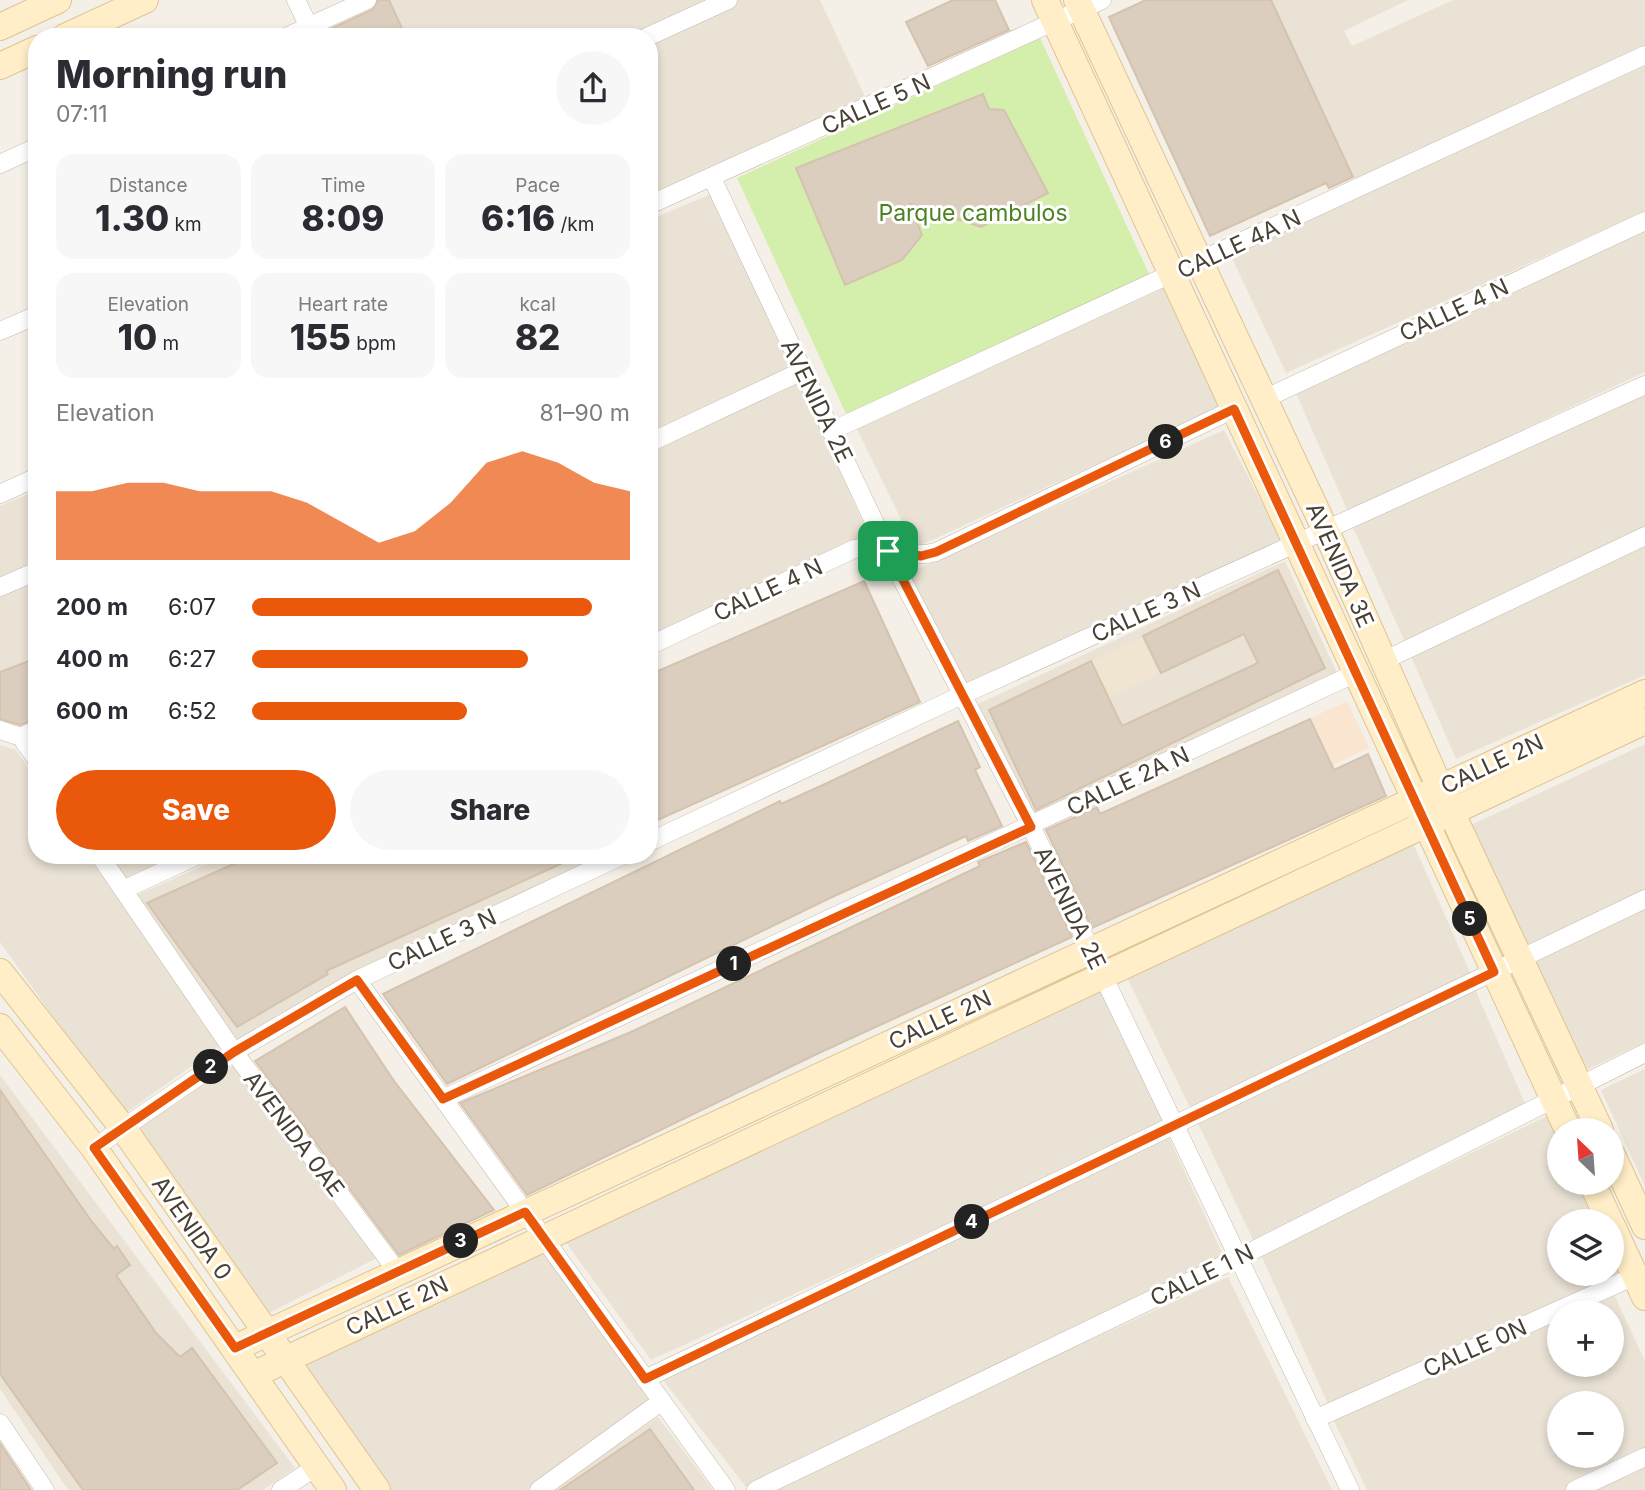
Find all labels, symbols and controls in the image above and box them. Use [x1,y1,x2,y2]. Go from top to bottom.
text: Morning run [56,51,287,97]
button: share [556,51,630,125]
street label: CALLE 5 N [817,68,935,140]
text: 07:11 [56,100,108,128]
text: Distance [109,174,188,197]
text: Time [321,174,365,197]
text: Pace [515,174,560,197]
text: 1.30 [95,197,169,239]
text: 8:09 [302,197,384,239]
text: 6:16 [481,197,555,239]
park label: Parque cambulos [878,199,1068,227]
street label: CALLE 4A N [1173,203,1305,285]
text: km [169,213,202,236]
text: /km [555,213,594,236]
street label: CALLE 4 N [1395,273,1513,347]
text: Elevation [108,293,189,316]
text: Heart rate [298,293,388,316]
text: kcal [520,293,556,316]
text: 10 [117,316,157,358]
text: 155 [290,316,351,358]
text: 82 [515,316,560,358]
text: m [157,332,179,355]
text: bpm [351,332,396,355]
street label: AVENIDA 2E [775,335,859,467]
text: Elevation [56,399,155,427]
text: 81–90 m [540,399,630,427]
pin: 6 [1148,424,1184,460]
text: 6 [1159,430,1172,453]
street label: AVENIDA 3E [1300,498,1380,632]
pin [858,521,918,581]
icon: arrive [869,532,907,570]
street label: CALLE 4 N [709,553,827,627]
street label: CALLE 3 N [1087,576,1205,648]
text: 200 m [56,593,128,621]
text: 6:07 [168,593,216,621]
text: 400 m [56,645,129,673]
text: 6:27 [168,645,216,673]
text: 600 m [56,697,128,725]
text: 6:52 [168,697,217,725]
street label: CALLE 2N [1436,728,1548,800]
street label: CALLE 2A N [1062,740,1194,822]
button: Save [56,770,336,850]
button: Share [350,770,630,850]
street label: AVENIDA 2E [1028,842,1112,974]
pin: 5 [1452,902,1488,936]
street label: CALLE 3 N [383,903,501,977]
text: 5 [1463,907,1476,930]
pin: 1 [716,946,752,982]
text: 1 [729,952,738,975]
street label: CALLE 2N [884,984,996,1056]
pin: 2 [194,1050,228,1084]
text: 2 [205,1055,216,1078]
street label: AVENIDA 0AE [238,1066,350,1202]
north arrow [1547,1118,1624,1195]
map controls [1547,1118,1624,1468]
street label: AVENIDA 0 [146,1171,238,1285]
pin: 4 [954,1204,990,1240]
button: layers [1547,1209,1624,1286]
text: 4 [965,1210,978,1233]
pin: 3 [444,1224,478,1258]
text: 3 [454,1229,467,1252]
street label: CALLE 1 N [1146,1238,1258,1312]
street label: CALLE 2N [341,1270,453,1342]
button: + [1547,1300,1624,1377]
street label: CALLE 0N [1419,1313,1531,1383]
button: − [1547,1391,1624,1468]

